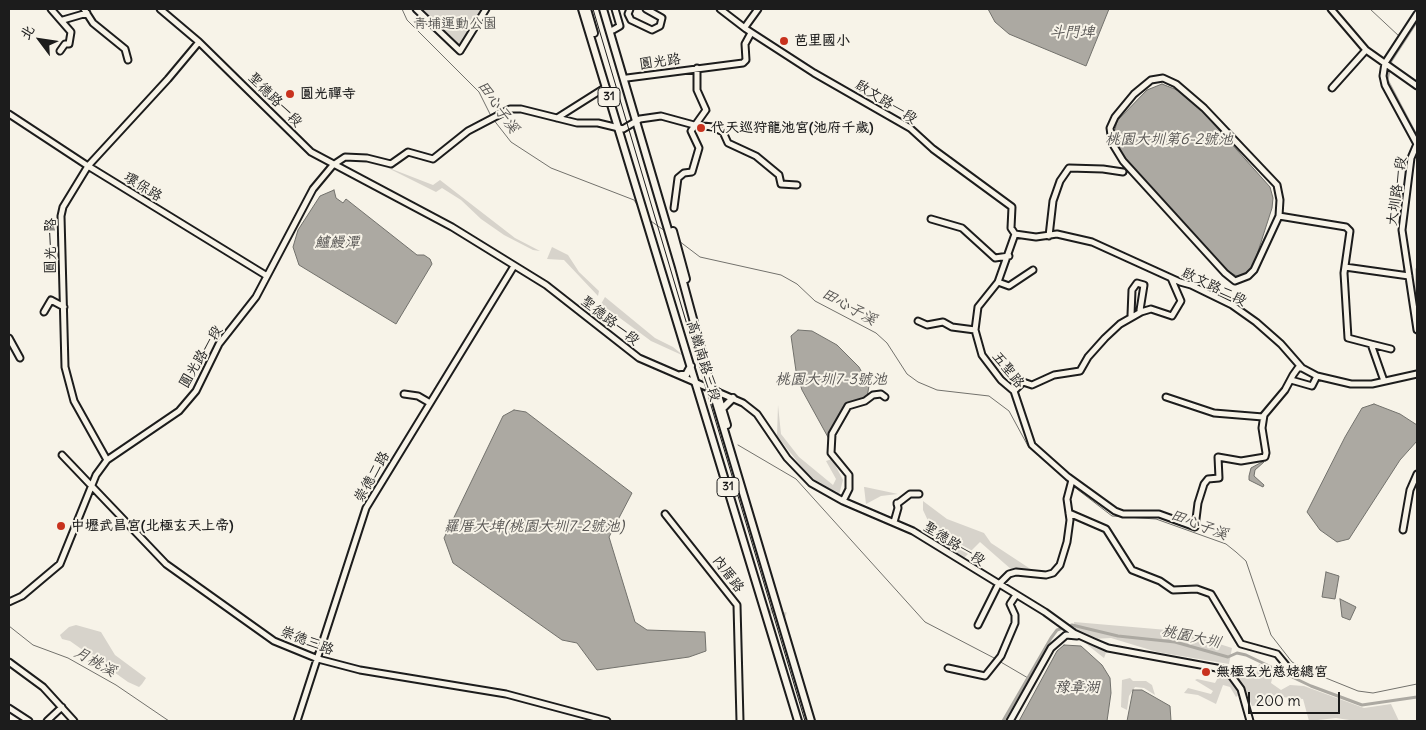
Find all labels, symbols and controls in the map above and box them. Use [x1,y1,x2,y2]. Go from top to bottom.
north arrow [15,15,65,65]
park label: 青埔運動公園 [413,16,497,32]
text: 北 [16,22,38,43]
water label: 斗門埤 [1050,24,1094,42]
place label: 芭里國小 [794,33,850,49]
marker: 芭里國小 [778,35,790,47]
street label: 圓光路 [638,51,682,73]
street label: 聖德路一段 [244,69,306,131]
street label: 啟文路一段 [852,76,920,128]
water label: 田心子溪 [473,77,523,137]
place label: 圓光禪寺 [300,86,356,102]
marker: 圓光禪寺 [284,88,296,100]
road number: 31 [598,88,620,106]
place label: 代天巡狩龍池宮(池府千歲) [711,120,873,136]
marker: 代天巡狩龍池宮(池府千歲) [695,122,707,134]
water label: 桃園大圳第6-2號池 [1105,131,1233,149]
street label: 大圳路一段 [1384,155,1410,227]
street label: 環保路 [121,169,165,205]
street label: 圓光一路 [43,218,59,274]
water label: 鱸鰻潭 [315,234,359,252]
street label: 啟文路二段 [1179,264,1249,310]
water label: 田心子溪 [818,285,880,329]
street label: 聖德路一段 [577,293,643,349]
street label: 高鐵南路三段 [683,318,723,404]
street label: 圓光路一段 [176,323,226,391]
street label: 五聖路 [988,348,1028,392]
water label: 桃園大圳7-3號池 [775,371,887,389]
street label: 崇德二路 [351,449,393,505]
road number: 31 [717,478,739,497]
water label: 田心子溪 [1168,506,1230,544]
place label: 中壢武昌宮(北極玄天上帝) [71,518,233,534]
water label: 羅厝大埤(桃園大圳7-2號池) [444,518,624,536]
street label: 聖德路一段 [920,518,988,570]
marker: 中壢武昌宮(北極玄天上帝) [55,520,67,532]
street label: 內厝路 [709,552,747,596]
water label: 桃園大圳 [1160,622,1222,652]
street label: 崇德三路 [278,623,336,659]
water label: 月桃溪 [71,643,119,681]
place label: 無極玄光慈姥總宮 [1216,664,1328,680]
marker: 無極玄光慈姥總宮 [1200,666,1212,678]
water label: 豫章湖 [1055,679,1099,697]
scale bar [1251,682,1344,714]
text: 200 m [1256,691,1301,710]

